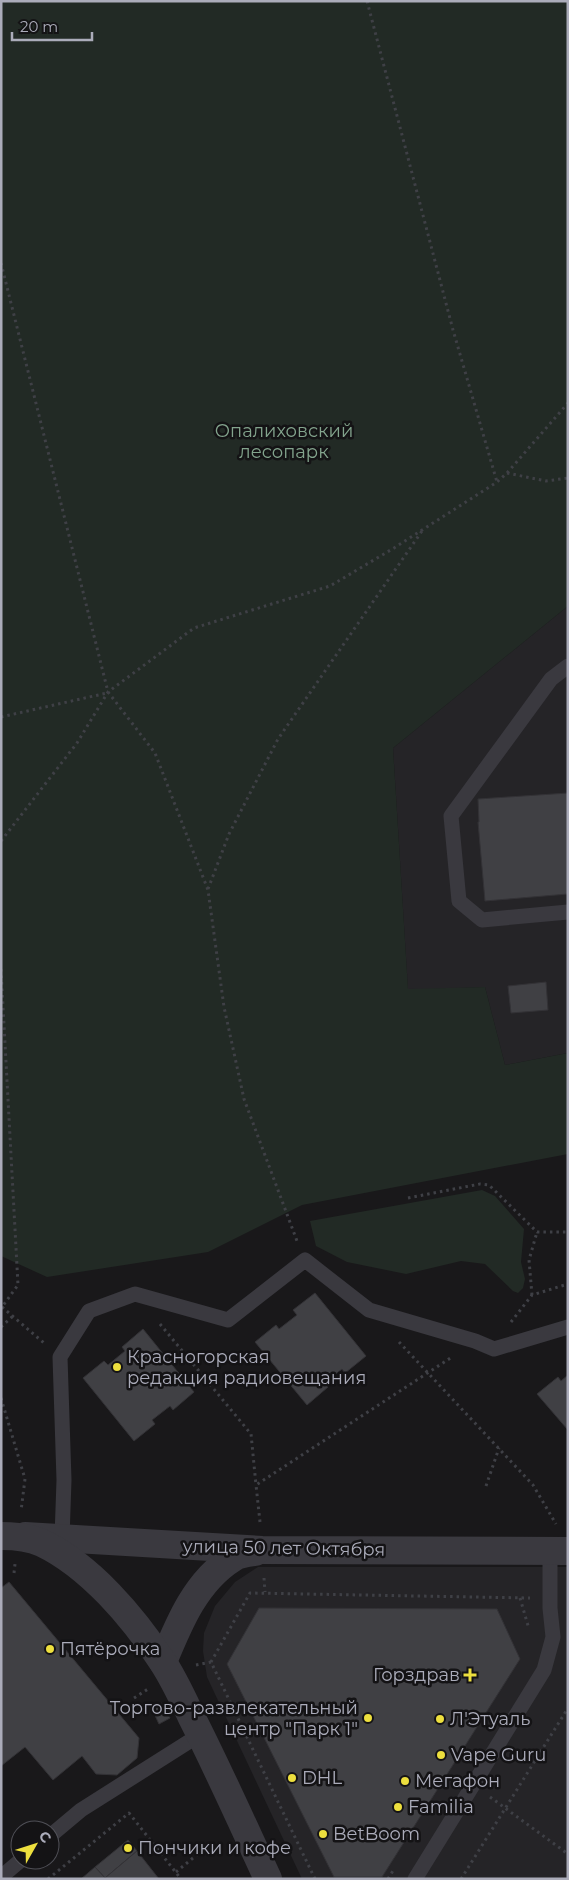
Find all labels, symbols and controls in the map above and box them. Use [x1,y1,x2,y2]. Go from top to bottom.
scale bar [12,10,92,42]
text: 20 m [20,17,58,36]
park label: Опалиховский лесопарк [215,420,353,463]
place label: Красногорская редакция радиовещания [127,1346,366,1389]
marker: Красногорская редакция радиовещания [111,1361,123,1373]
street label: улица 50 лет Октября [181,1535,386,1561]
place label: Пятёрочка [60,1638,160,1660]
marker: Пятёрочка [44,1643,56,1655]
place label: Горздрав [373,1664,460,1686]
marker: Горздрав [464,1669,476,1681]
place label: Торгово-развлекательный центр "Парк 1" [110,1697,358,1740]
place label: Л'Этуаль [450,1708,530,1730]
marker: Торгово-развлекательный центр "Парк 1" [362,1712,374,1724]
marker: Л'Этуаль [434,1713,446,1725]
place label: Vape Guru [451,1744,546,1766]
marker: Vape Guru [435,1749,447,1761]
place label: DHL [302,1767,343,1789]
place label: Мегафон [415,1770,500,1792]
marker: DHL [286,1772,298,1784]
marker: Мегафон [399,1775,411,1787]
place label: Familia [408,1796,474,1818]
marker: Familia [392,1801,404,1813]
north arrow [10,1820,60,1870]
place label: BetBoom [333,1823,420,1845]
text: С [35,1827,55,1846]
marker: BetBoom [317,1828,329,1840]
place label: Пончики и кофе [138,1837,291,1859]
marker: Пончики и кофе [122,1842,134,1854]

